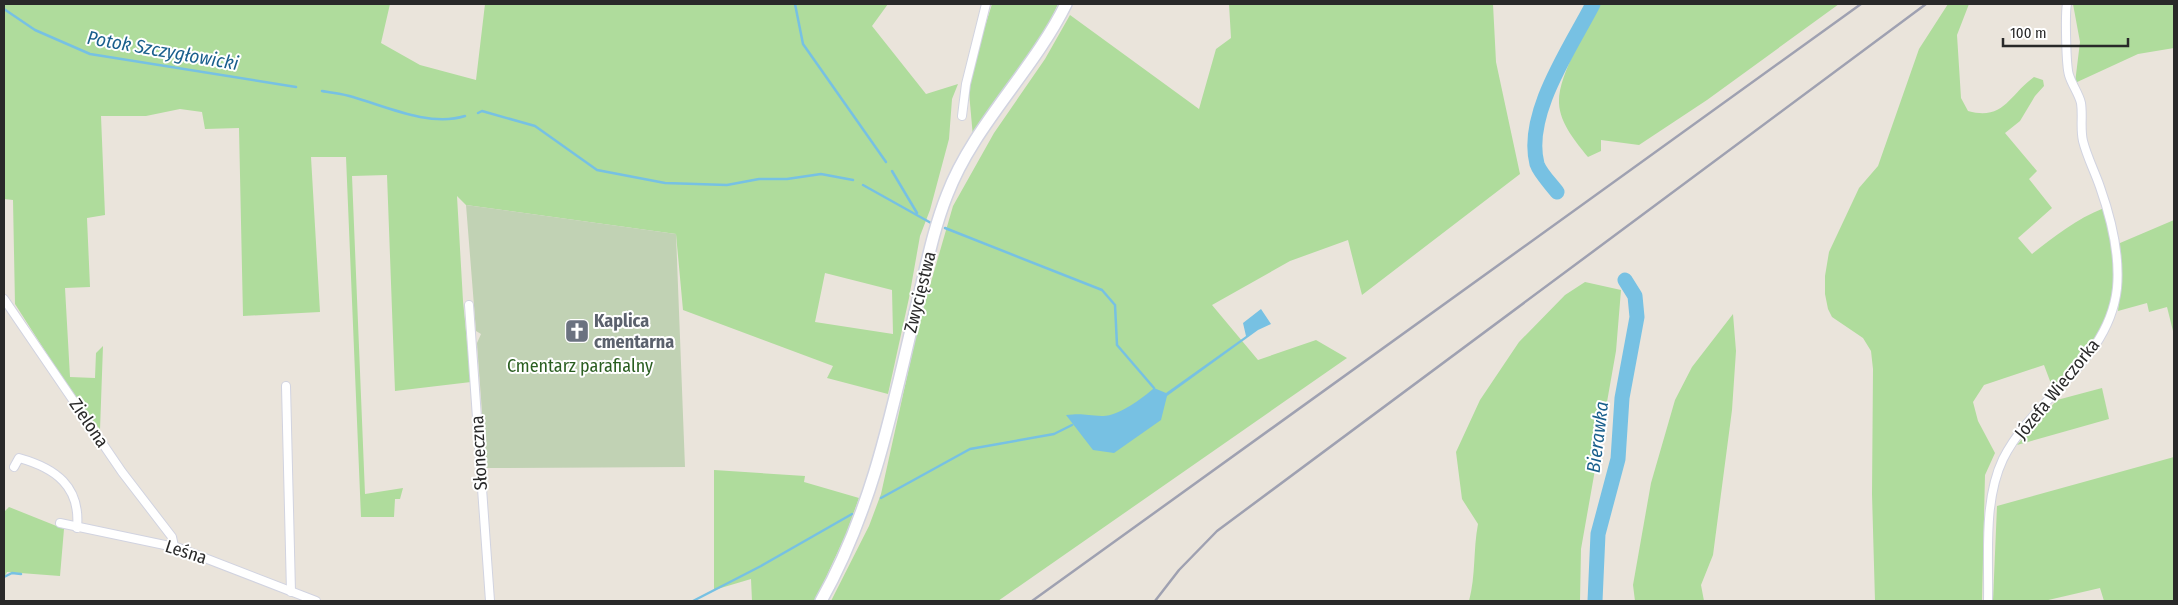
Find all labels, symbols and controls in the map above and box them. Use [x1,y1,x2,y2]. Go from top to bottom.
scale bar [2003,15,2128,47]
text: 100 m [2010,24,2047,42]
water label: Potok Szczygłowicki [85,26,241,75]
street label: Zwycięstwa [899,249,941,335]
place label: Kaplica cmentarna [594,310,674,353]
church icon: Kaplica cmentarna [564,318,590,344]
street label: Józefa Wieczorka [2010,334,2104,444]
park label: Cmentarz parafialny [507,355,653,377]
street label: Zielona [65,394,113,452]
water label: Bierawka [1582,400,1613,474]
street label: Słoneczna [466,415,492,491]
street label: Leśna [162,535,210,569]

